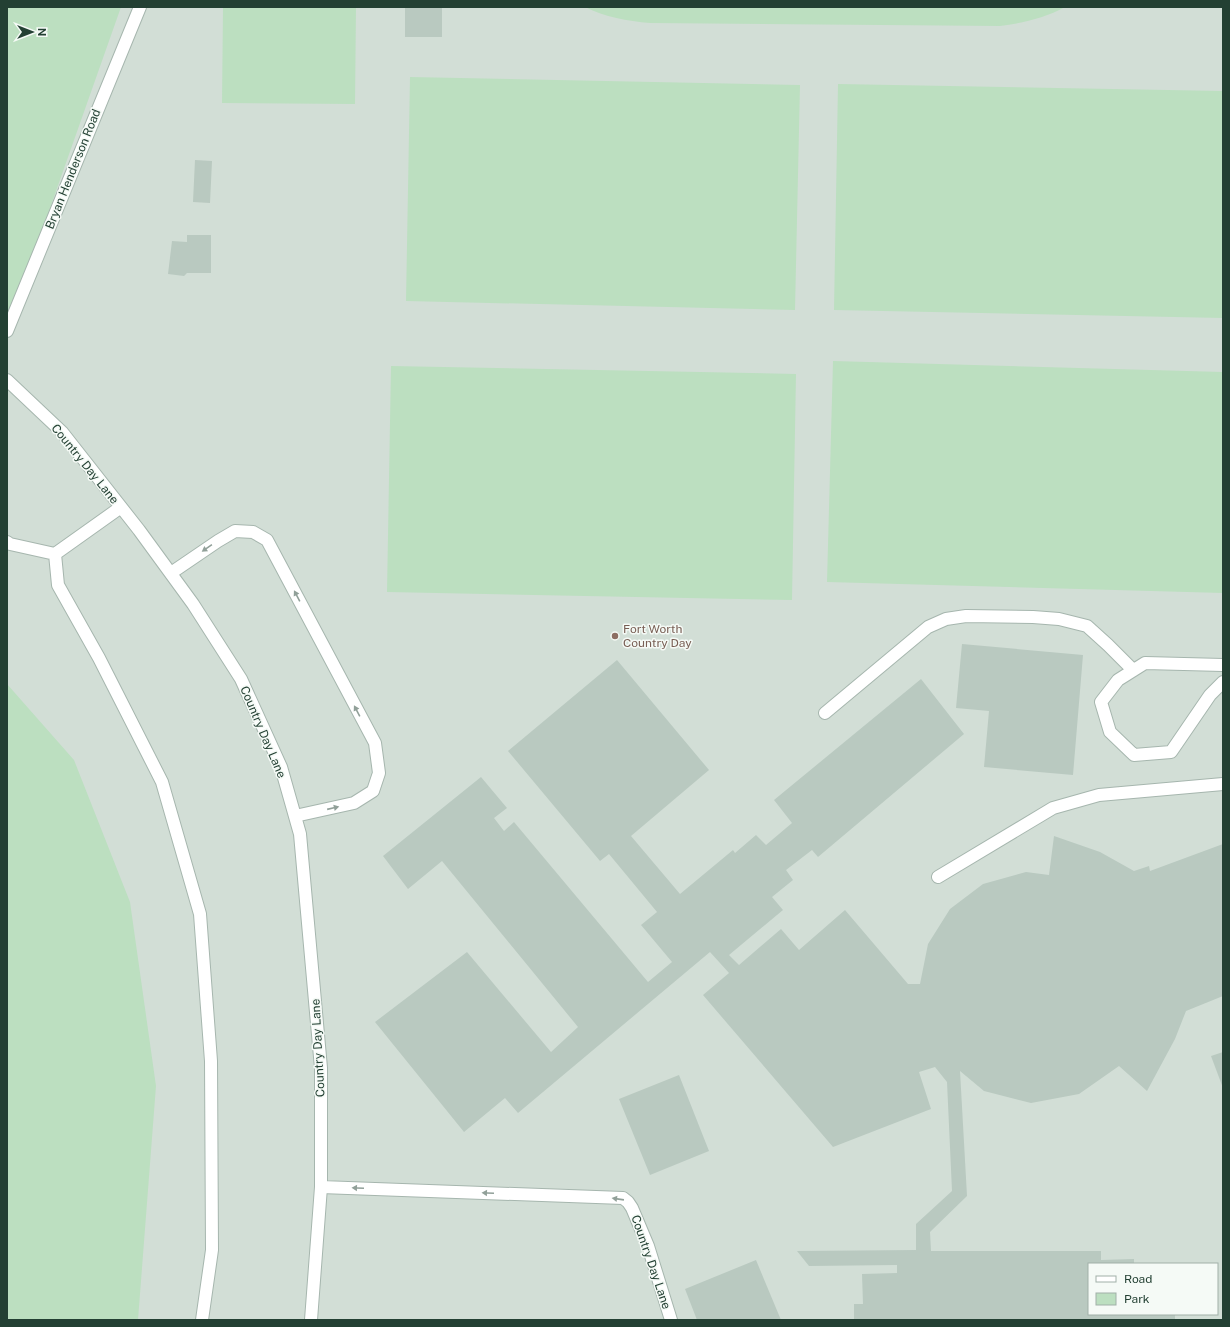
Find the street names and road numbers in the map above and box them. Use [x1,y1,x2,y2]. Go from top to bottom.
street label: Bryan Henderson Road [42,107,104,231]
street label: Country Day Lane [49,421,122,507]
street label: Country Day Lane [237,684,289,780]
street label: Country Day Lane [308,998,328,1098]
street label: Country Day Lane [628,1213,674,1311]

